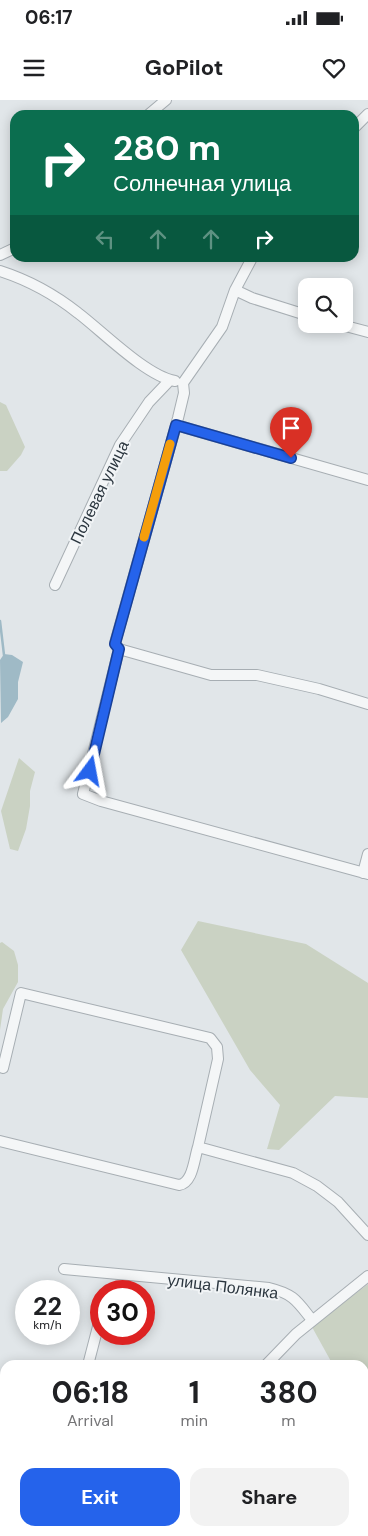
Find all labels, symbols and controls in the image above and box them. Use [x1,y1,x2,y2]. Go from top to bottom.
text: 06:17 [25,5,72,30]
text: GoPilot [145,53,223,82]
icon: menu [20,54,48,82]
icon: heart [320,54,348,82]
text: 280 m [113,125,221,171]
icon: right [30,130,95,195]
text: Солнечная улица [113,169,291,198]
icon: left [91,225,119,253]
icon: ahead [144,225,172,253]
icon: ahead [197,225,225,253]
icon: right [250,225,278,253]
map controls [298,278,353,333]
button: search [298,278,353,333]
pin [270,407,312,458]
icon: arrive [277,414,305,442]
street label: Полевая улица [65,437,134,547]
position arrow [63,744,115,796]
street label: улица Полянка [166,1269,280,1304]
speed limit sign: 30 [90,1280,155,1345]
text: 22 [33,1290,62,1323]
text: km/h [33,1317,62,1333]
text: 06:18 [51,1373,129,1412]
text: 1 [189,1373,200,1412]
text: 380 [259,1373,318,1412]
text: Arrival [67,1410,114,1431]
text: min [181,1410,208,1431]
text: m [281,1410,296,1431]
button: Exit [20,1468,180,1526]
button: Share [190,1468,349,1526]

